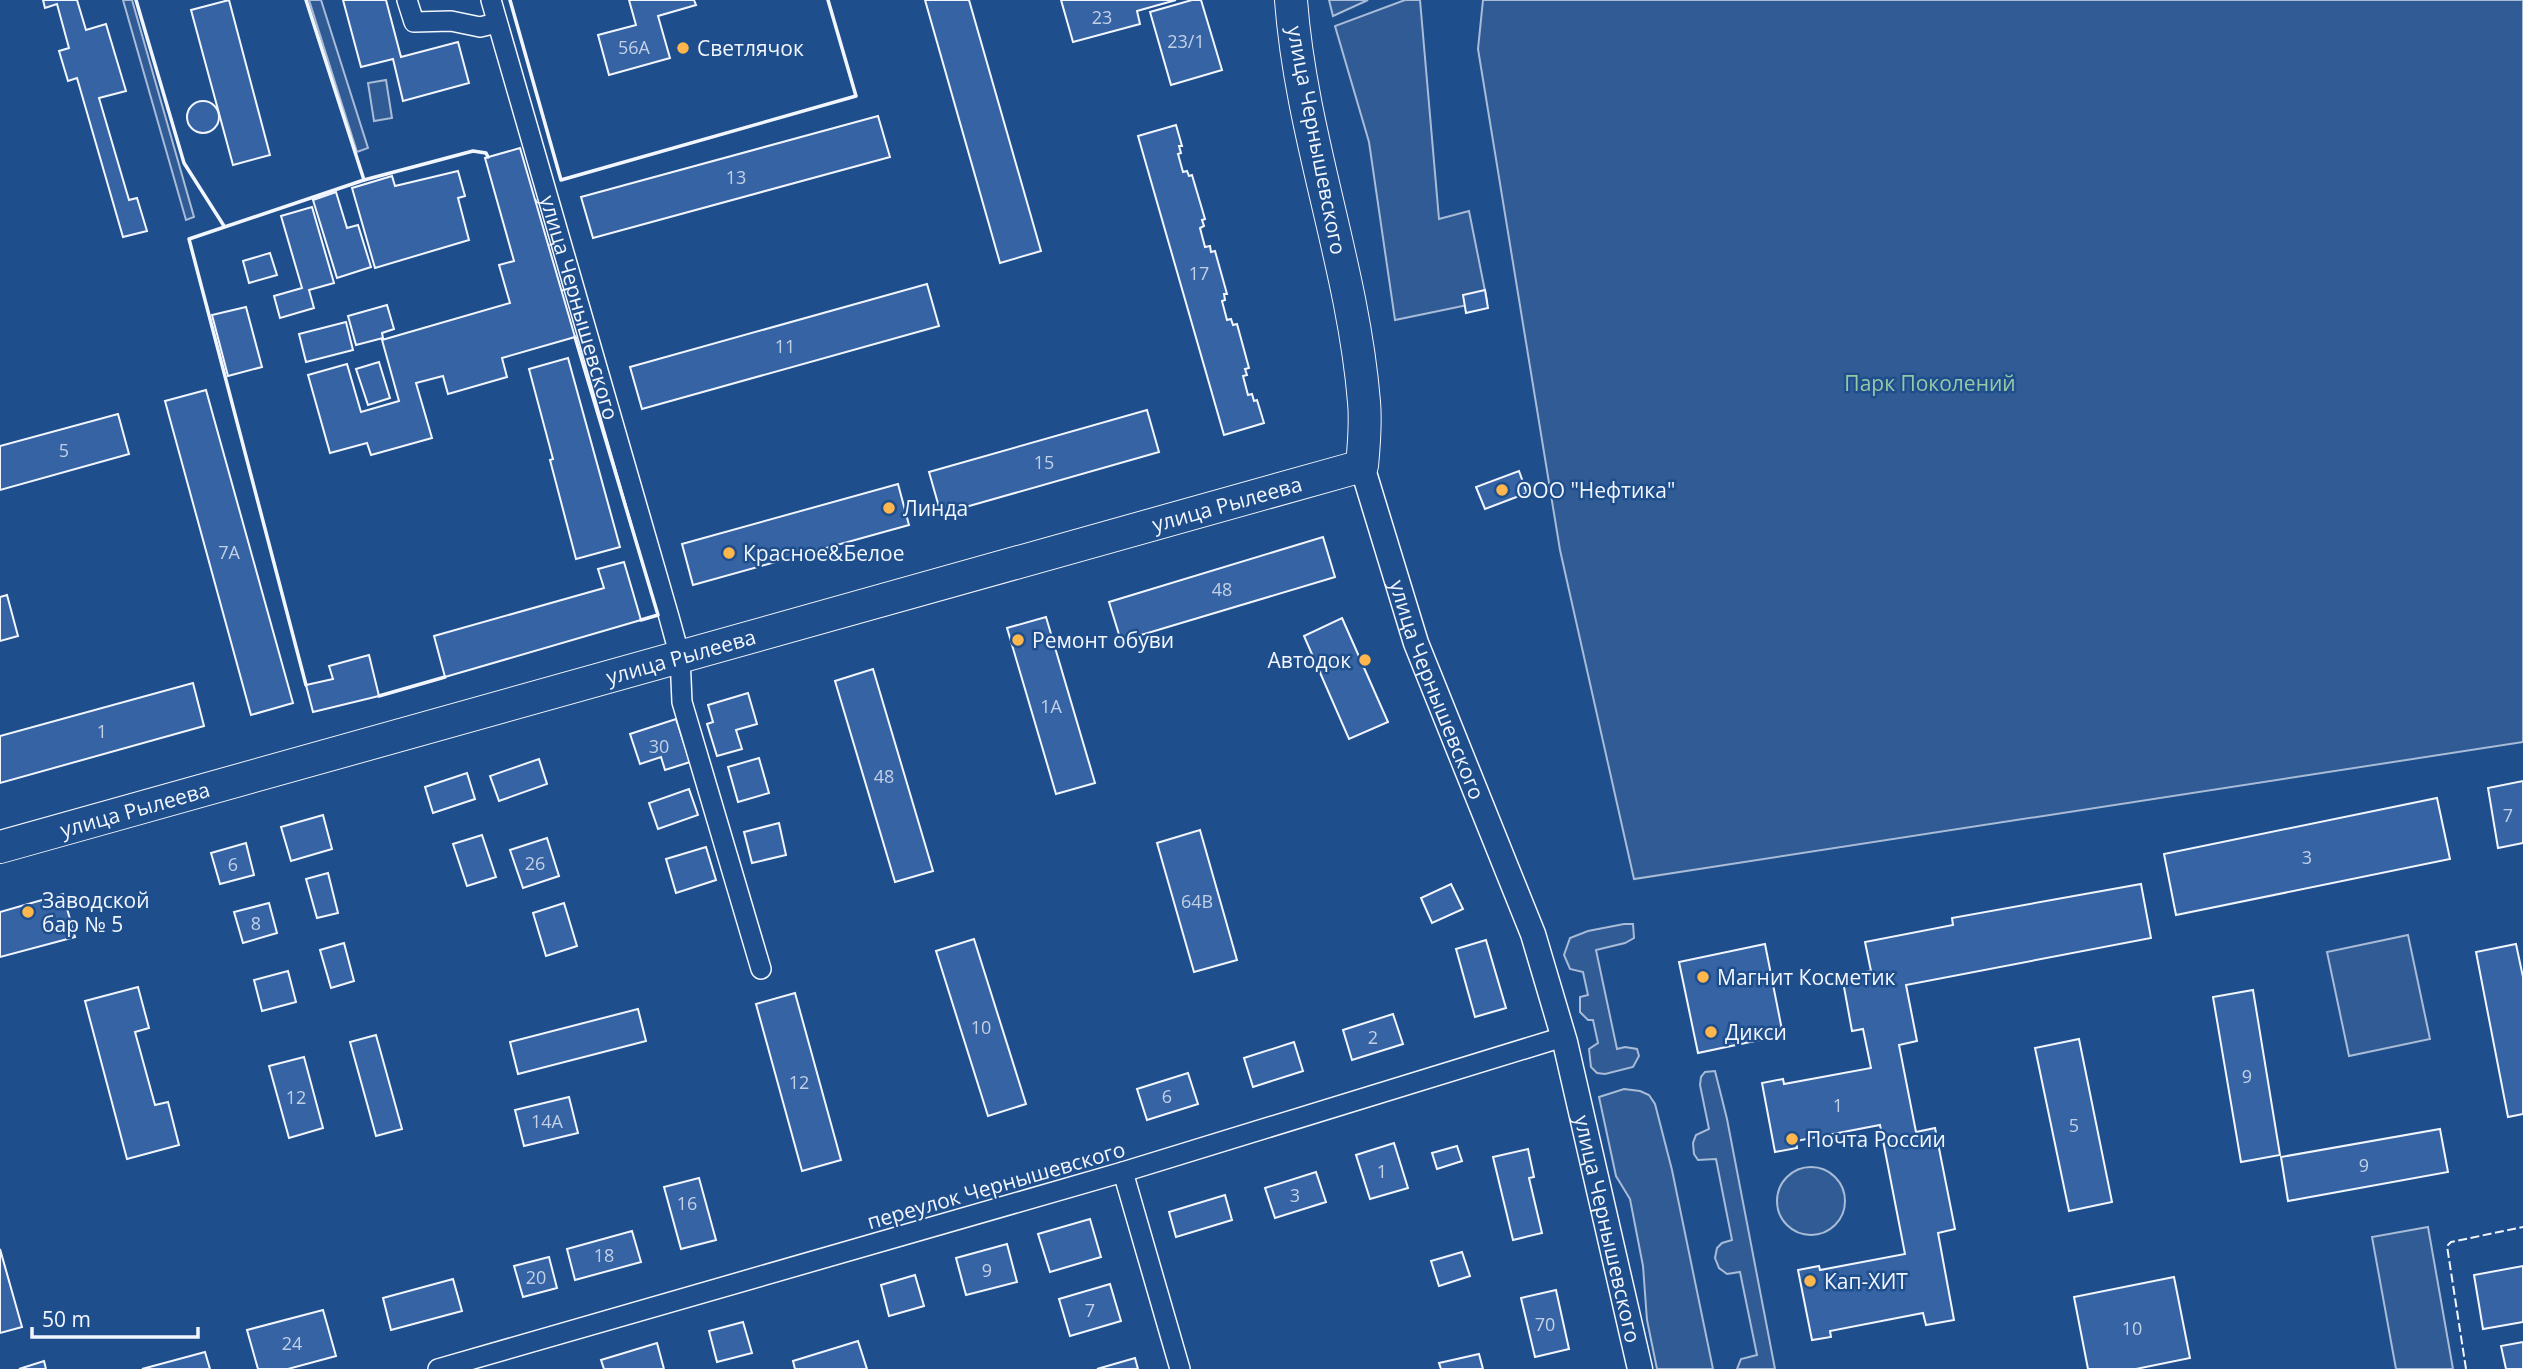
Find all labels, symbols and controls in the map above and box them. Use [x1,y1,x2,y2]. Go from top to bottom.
house number: 23 [1092,5,1112,29]
street label: улица Чернышевского [1281,23,1353,257]
house number: 23/1 [1167,29,1205,53]
place label: Светлячок [697,34,804,62]
house number: 56А [618,35,651,59]
marker: Светлячок [675,40,691,56]
house number: 13 [726,165,746,189]
street label: улица Чернышевского [534,192,625,423]
house number: 17 [1189,261,1209,285]
house number: 11 [775,334,795,358]
park label: Парк Поколений [1844,369,2016,397]
house number: 5 [59,438,69,462]
house number: 15 [1034,450,1054,474]
street label: улица Рылеева [1149,470,1305,538]
place label: ООО "Нефтика" [1516,476,1675,504]
marker: ООО "Нефтика" [1494,482,1510,498]
place label: Линда [903,494,968,522]
marker: Линда [881,500,897,516]
place label: Красное&Белое [743,539,904,567]
house number: 7А [218,540,240,564]
marker: Красное&Белое [721,545,737,561]
street label: улица Чернышевского [1384,576,1491,803]
house number: 48 [1212,577,1232,601]
street label: улица Рылеева [603,622,759,691]
place label: Ремонт обуви [1032,626,1174,654]
marker: Ремонт обуви [1010,632,1026,648]
place label: Автодок [1268,646,1351,674]
marker: Автодок [1357,652,1373,668]
house number: 1А [1040,694,1062,718]
house number: 1 [97,719,107,743]
house number: 30 [649,734,669,758]
house number: 48 [874,764,894,788]
street label: улица Рылеева [57,775,213,844]
house number: 7 [2503,803,2513,827]
house number: 3 [2302,845,2312,869]
house number: 26 [525,851,545,875]
house number: 6 [228,852,238,876]
place label: Заводской бар № 5 [42,886,150,938]
house number: 64В [1181,889,1213,913]
marker: Заводской бар № 5 [20,904,36,920]
house number: 8 [251,911,261,935]
place label: Магнит Косметик [1717,963,1896,991]
marker: Магнит Косметик [1695,969,1711,985]
house number: 10 [971,1015,991,1039]
place label: Дикси [1725,1018,1787,1046]
marker: Дикси [1703,1024,1719,1040]
house number: 2 [1368,1025,1378,1049]
house number: 9 [2242,1064,2252,1088]
house number: 12 [789,1070,809,1094]
house number: 6 [1162,1084,1172,1108]
house number: 12 [286,1085,306,1109]
house number: 1 [1833,1093,1843,1117]
house number: 14А [531,1109,564,1133]
street label: улица Чернышевского [1568,1112,1648,1345]
house number: 5 [2069,1113,2079,1137]
place label: Почта России [1806,1125,1946,1153]
marker: Почта России [1784,1131,1800,1147]
street label: переулок Чернышевского [864,1135,1128,1235]
house number: 9 [2359,1153,2369,1177]
house number: 1 [1377,1159,1387,1183]
house number: 3 [1290,1183,1300,1207]
house number: 16 [677,1191,697,1215]
house number: 18 [594,1243,614,1267]
house number: 9 [982,1258,992,1282]
house number: 20 [526,1265,546,1289]
place label: Кап-ХИТ [1824,1267,1908,1295]
marker: Кап-ХИТ [1802,1273,1818,1289]
scale bar [32,1296,198,1340]
house number: 7 [1085,1298,1095,1322]
text: 50 m [42,1305,91,1333]
house number: 70 [1535,1312,1555,1336]
house number: 10 [2122,1316,2142,1340]
house number: 24 [282,1331,302,1355]

